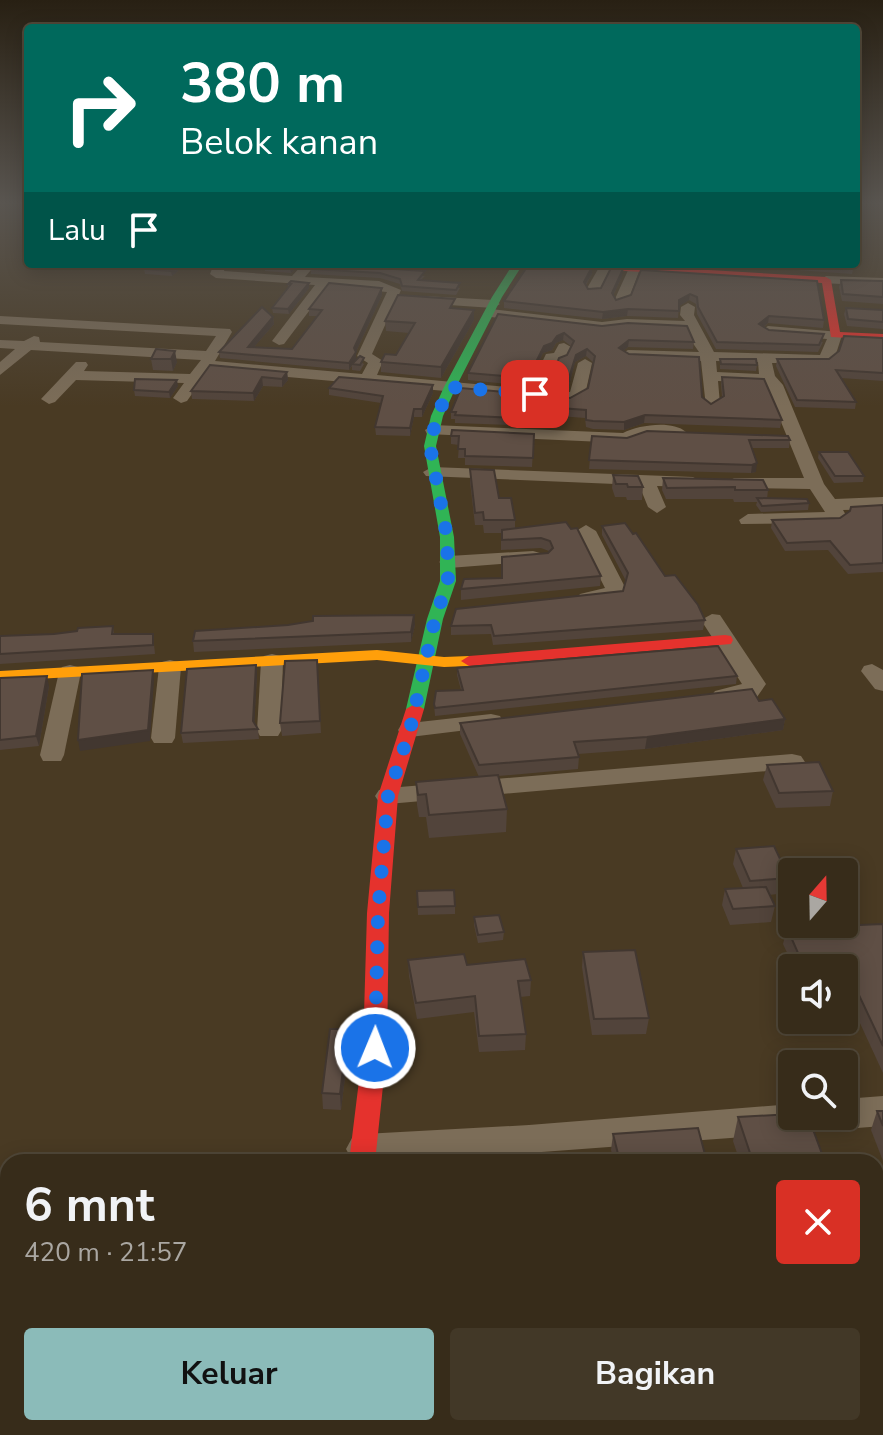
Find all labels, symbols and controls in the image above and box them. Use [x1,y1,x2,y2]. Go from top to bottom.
text: 380 m [180,45,345,122]
icon: right [48,56,152,160]
text: Belok kanan [180,118,378,167]
icon: arrive [122,208,166,252]
text: Lalu [48,210,106,251]
pin [501,360,569,428]
icon: arrive [513,372,557,416]
north arrow [778,858,858,938]
map controls [778,858,858,1130]
button: sound [778,954,858,1034]
position arrow [333,1006,417,1090]
button: search [778,1050,858,1130]
text: 6 mnt [24,1172,154,1238]
button: close [776,1180,860,1264]
text: 420 m · 21:57 [24,1235,187,1270]
button: Keluar [24,1328,434,1420]
button: Bagikan [450,1328,860,1420]

